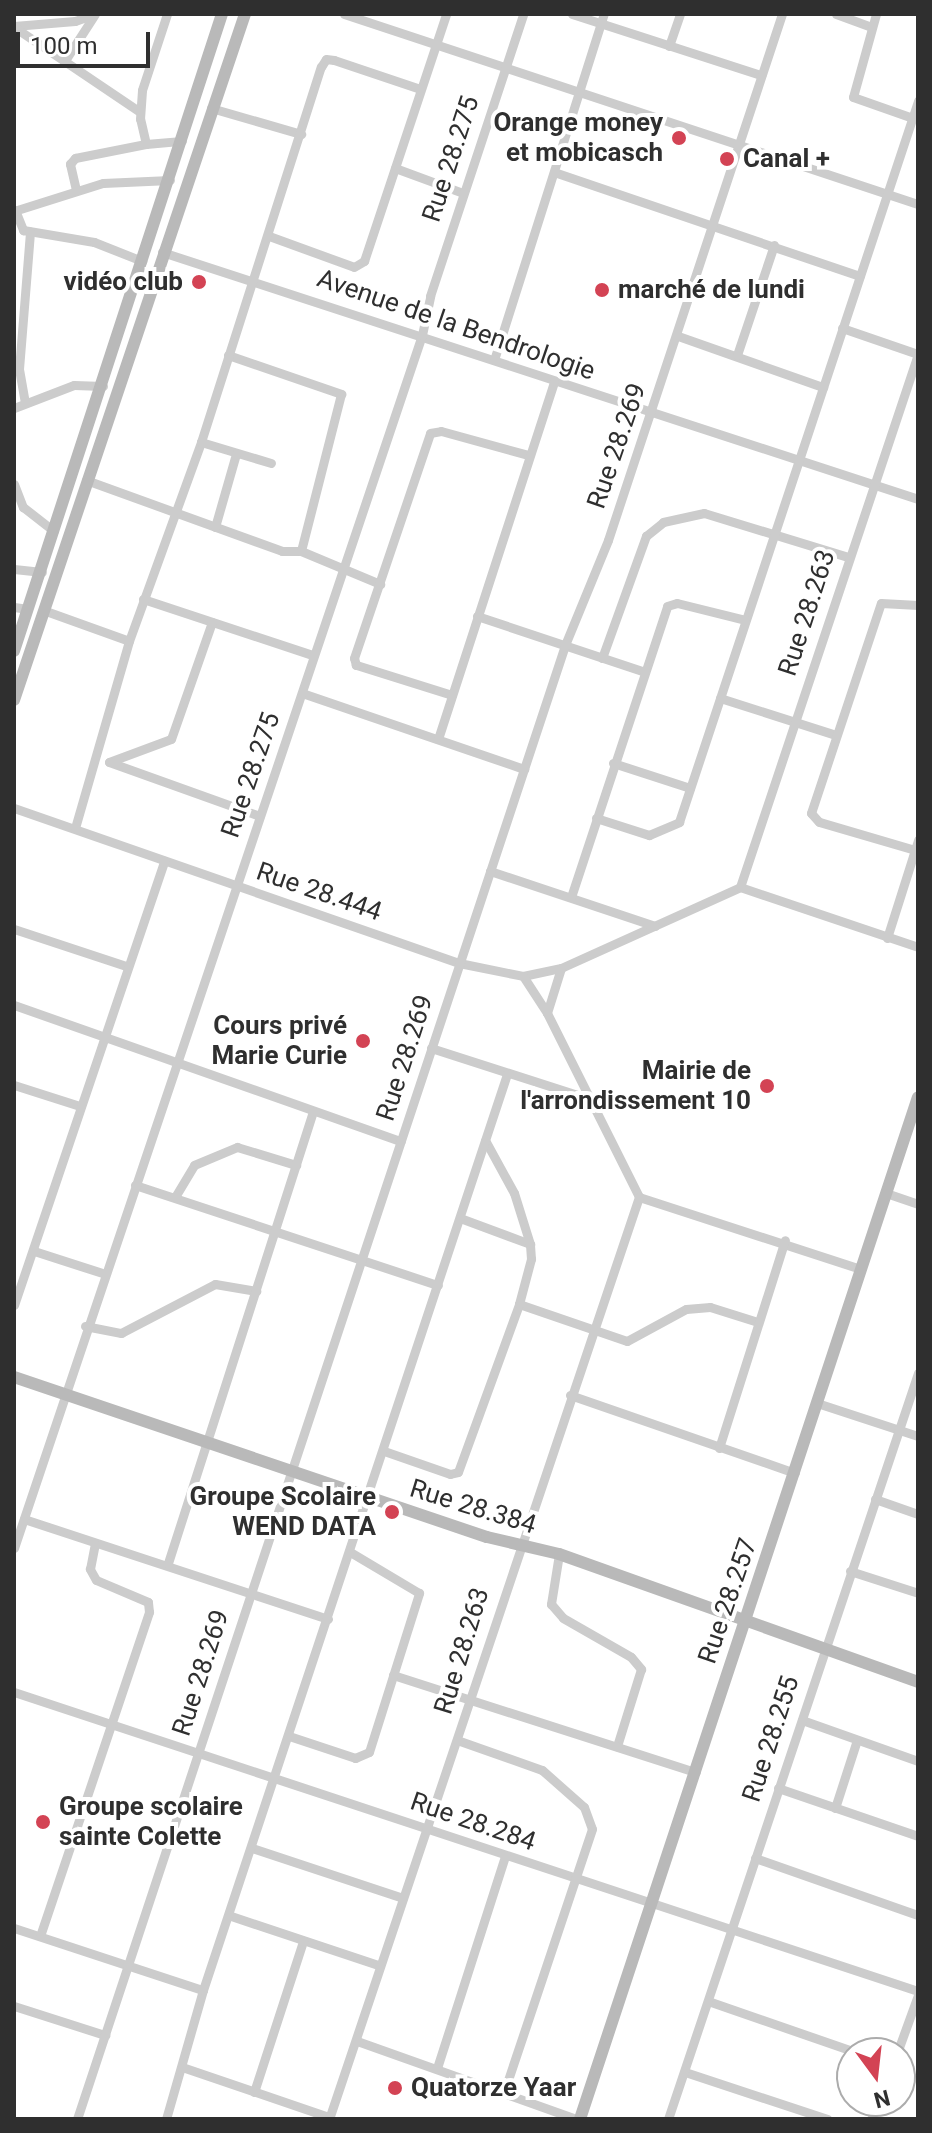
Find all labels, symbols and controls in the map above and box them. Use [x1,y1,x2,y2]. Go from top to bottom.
scale bar [20,16,154,66]
text: 100 m [30,32,97,60]
street label: Rue 28.275 [416,92,486,226]
place label: Orange money et mobicasch [493,107,663,168]
marker: Orange money et mobicasch [670,129,688,147]
place label: Canal + [743,143,830,175]
marker: Canal + [718,150,736,168]
street label: Avenue de la Bendrologie [313,263,599,387]
place label: vidéo club [64,266,183,298]
marker: vidéo club [190,273,208,291]
place label: marché de lundi [618,274,805,306]
marker: marché de lundi [593,281,611,299]
street label: Rue 28.269 [581,379,653,513]
street label: Rue 28.263 [772,546,842,680]
street label: Rue 28.275 [215,708,287,842]
street label: Rue 28.444 [252,856,386,928]
street label: Rue 28.269 [370,991,440,1125]
place label: Cours privé Marie Curie [211,1010,347,1072]
marker: Cours privé Marie Curie [354,1032,372,1050]
place label: Mairie de l'arrondissement 10 [520,1055,751,1116]
marker: Mairie de l'arrondissement 10 [758,1077,776,1095]
street label: Rue 28.384 [406,1473,540,1541]
place label: Groupe Scolaire WEND DATA [190,1481,376,1542]
marker: Groupe Scolaire WEND DATA [383,1503,401,1521]
street label: Rue 28.257 [692,1534,764,1668]
street label: Rue 28.263 [428,1584,496,1718]
street label: Rue 28.269 [166,1606,236,1740]
street label: Rue 28.255 [736,1672,806,1806]
street label: Rue 28.284 [406,1786,540,1858]
place label: Groupe scolaire sainte Colette [59,1791,243,1852]
marker: Groupe scolaire sainte Colette [34,1813,52,1831]
north arrow [836,2037,916,2117]
place label: Quatorze Yaar [411,2072,576,2104]
marker: Quatorze Yaar [386,2079,404,2097]
text: N [871,2085,893,2113]

